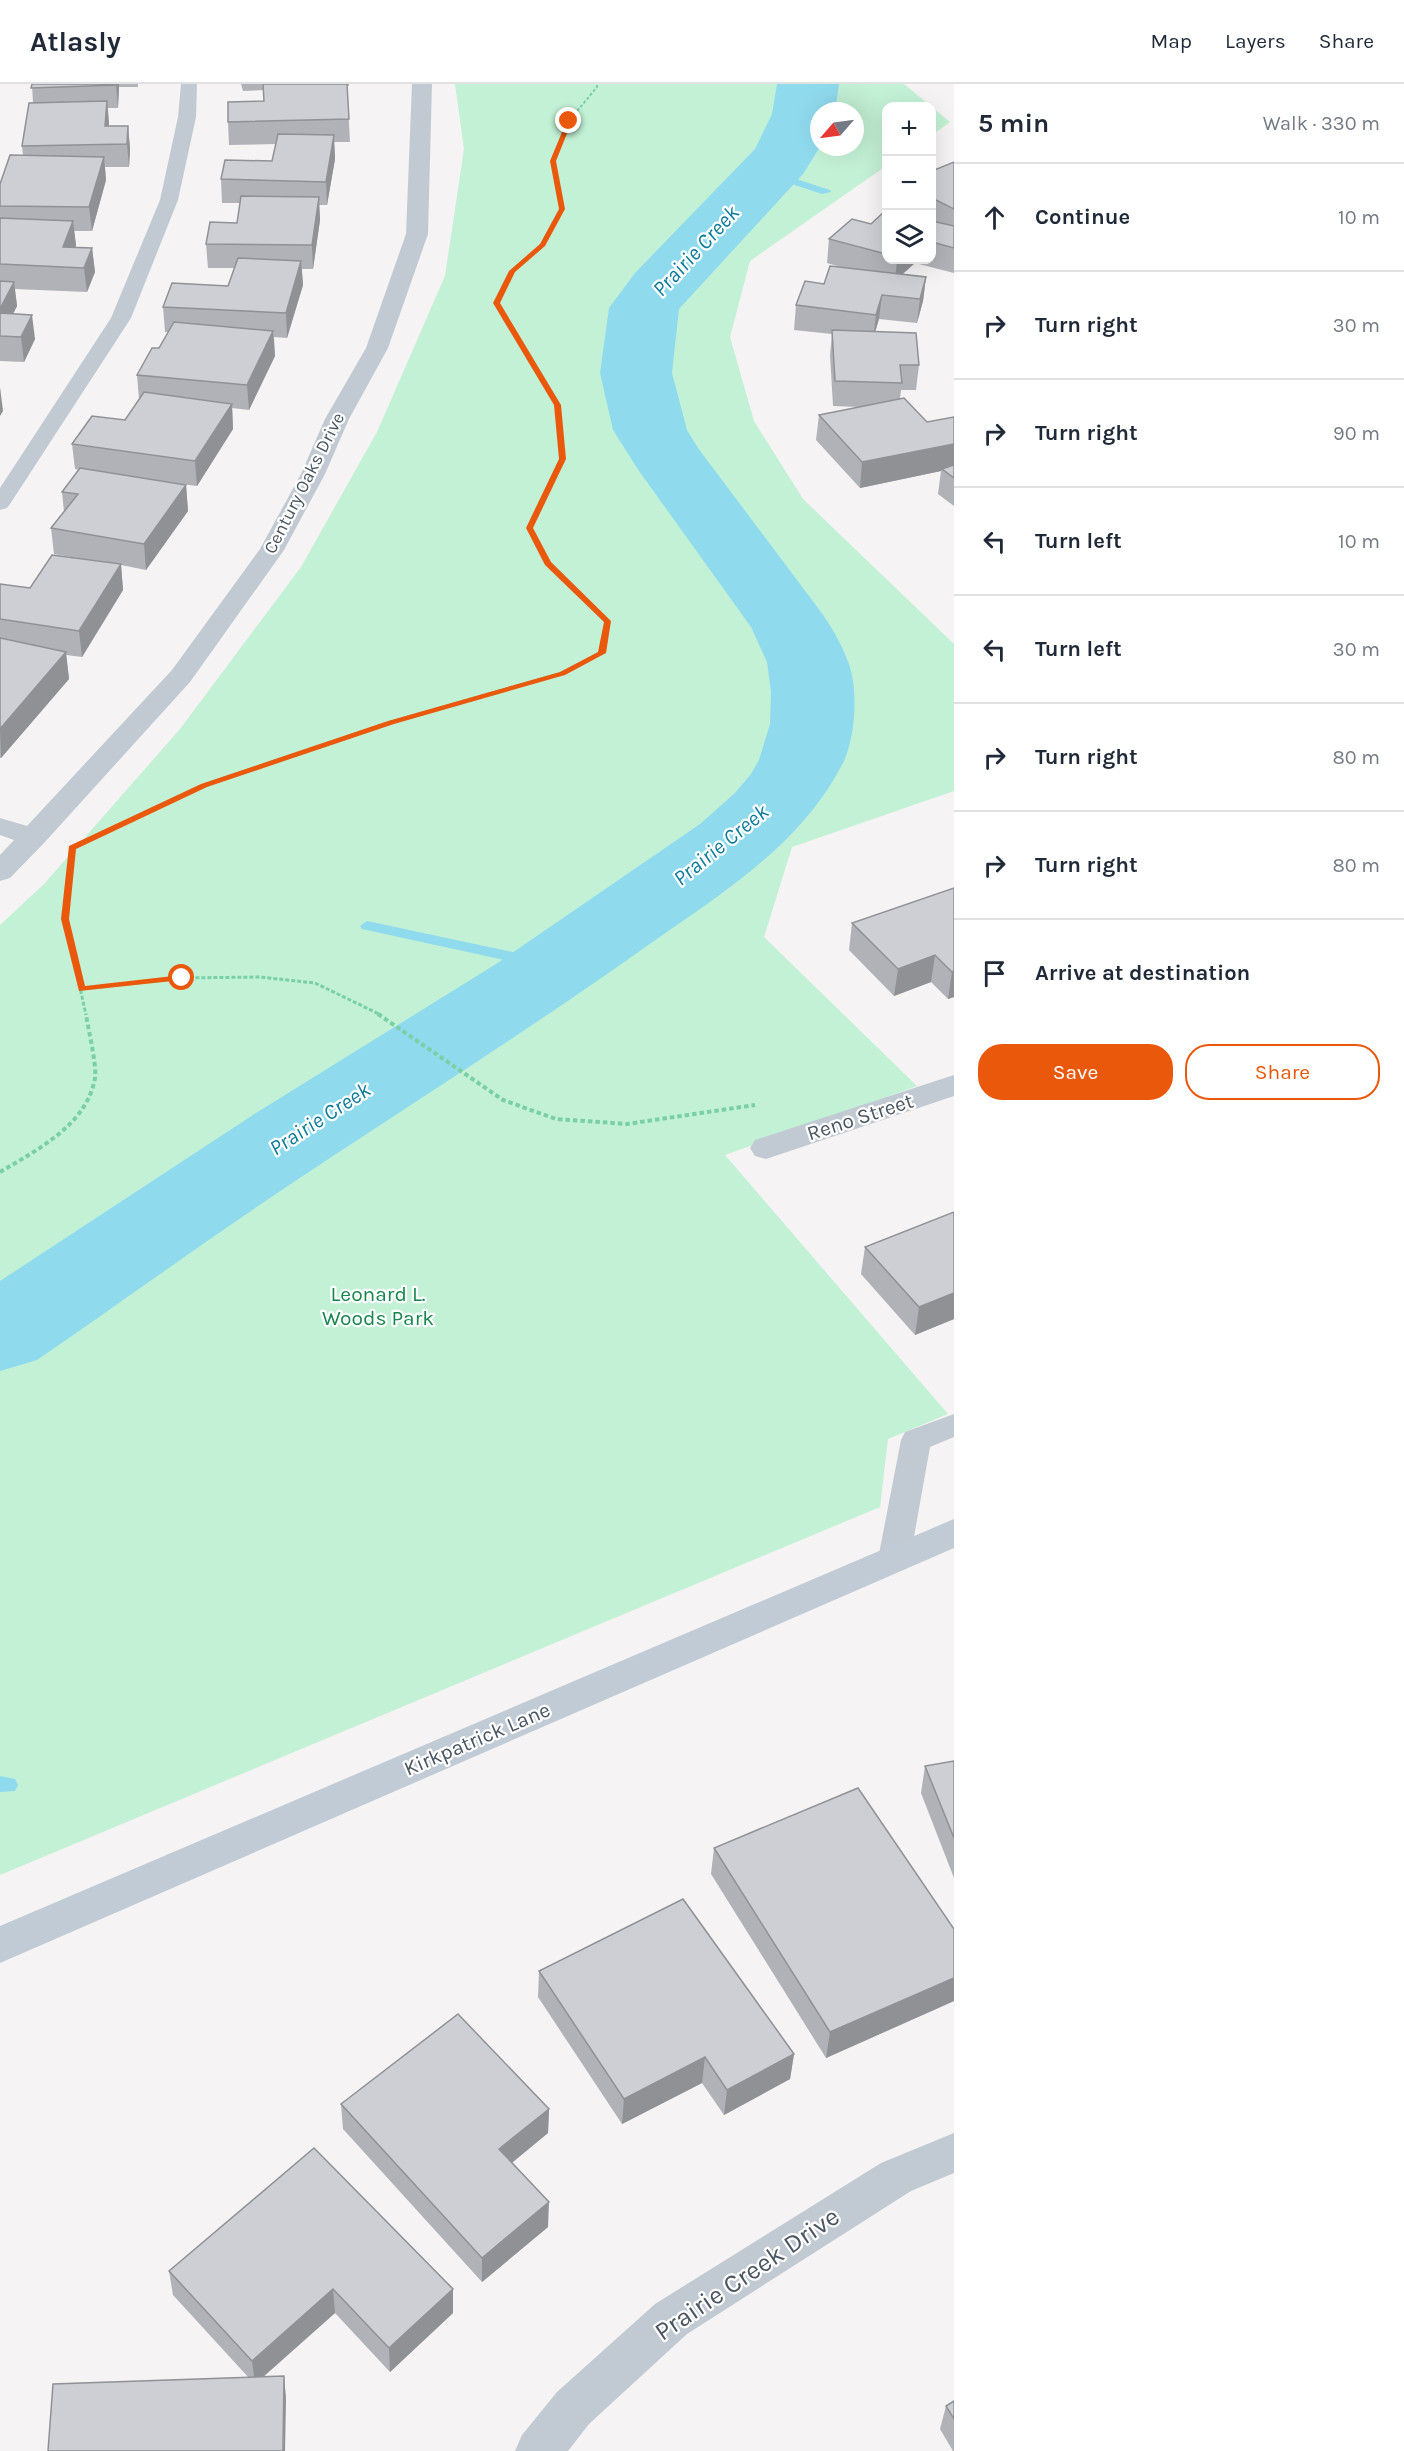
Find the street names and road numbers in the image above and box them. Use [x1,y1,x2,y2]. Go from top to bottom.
street label: Century Oaks Drive [259,409,349,557]
street label: Reno Street [804,1088,916,1145]
street label: Kirkpatrick Lane [400,1697,554,1781]
street label: Prairie Creek Drive [649,2201,845,2347]

